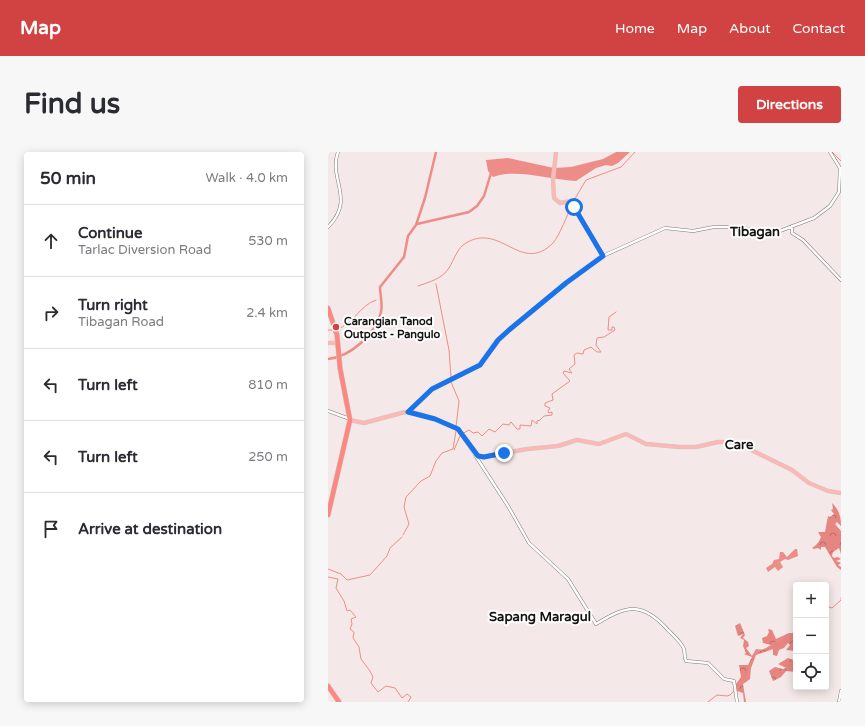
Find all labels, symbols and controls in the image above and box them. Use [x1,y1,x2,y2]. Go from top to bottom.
text: Map [20,17,61,39]
text: Home [615,20,655,37]
text: Map [677,20,707,37]
text: About [729,20,771,37]
text: Contact [793,20,845,37]
button: Directions [738,86,841,123]
text: Find us [24,87,120,121]
text: 50 min [40,168,96,189]
text: Walk · 4.0 km [206,170,288,186]
route start [565,198,583,216]
text: Continue [78,224,142,242]
district label: Tibagan [729,224,780,240]
icon: ahead [40,230,62,252]
text: 530 m [248,233,288,249]
text: Tarlac Diversion Road [78,242,211,258]
text: Turn right [78,296,148,314]
icon: right [40,302,62,324]
text: 2.4 km [246,305,288,321]
text: Tibagan Road [78,314,164,330]
place label: Carangian Tanod Outpost - Pangulo [344,315,440,342]
marker: Carangian Tanod Outpost - Pangulo [331,322,341,332]
icon: left [40,374,62,396]
text: Turn left [78,376,138,394]
text: 810 m [248,377,288,393]
district label: Care [725,437,754,453]
route end [495,444,513,462]
icon: left [40,446,62,468]
text: Turn left [78,448,138,466]
text: 250 m [248,449,288,465]
icon: arrive [40,518,62,540]
text: Arrive at destination [78,520,222,538]
map controls [793,582,829,690]
button: + [793,582,829,618]
district label: Sapang Maragul [489,609,591,625]
button: − [793,618,829,654]
button: locate [793,654,829,690]

